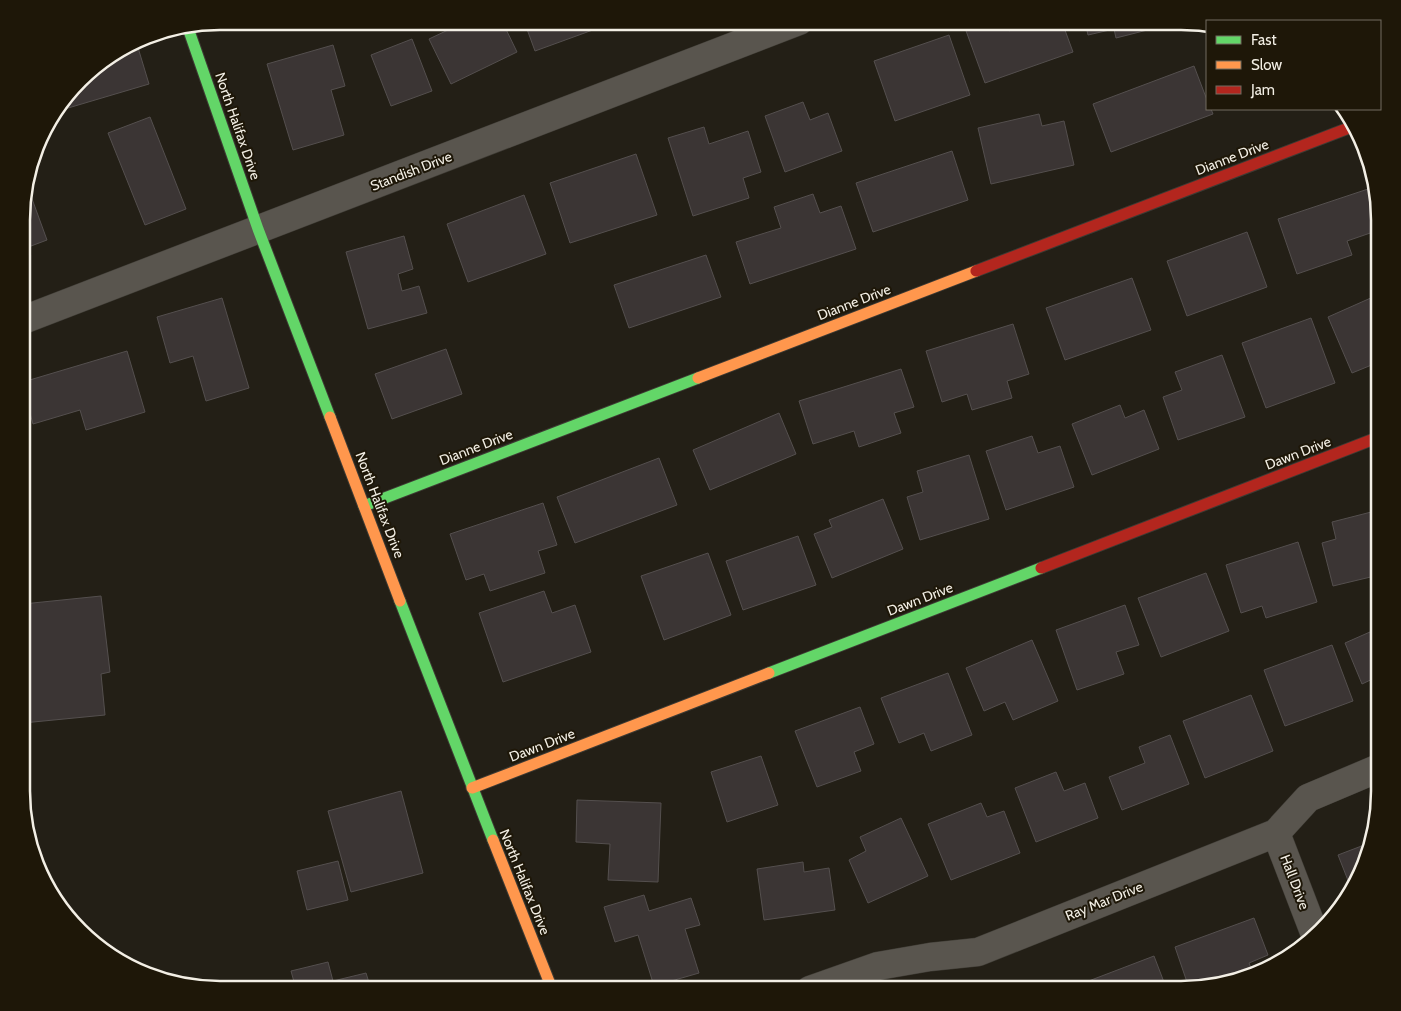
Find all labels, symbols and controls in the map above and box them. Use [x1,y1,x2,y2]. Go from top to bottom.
legend [1206,20,1381,110]
text: Fast [1251,31,1276,49]
text: Slow [1251,56,1282,74]
street label: North Halifax Drive [211,70,265,182]
text: Jam [1250,81,1275,99]
street label: Dianne Drive [1193,135,1271,179]
street label: Standish Drive [368,147,454,195]
street label: Dianne Drive [815,280,893,324]
street label: Dianne Drive [437,425,515,469]
street label: Dawn Drive [1263,432,1333,474]
street label: North Halifax Drive [351,449,409,561]
street label: Dawn Drive [885,578,955,620]
street label: Dawn Drive [507,724,577,766]
street label: North Halifax Drive [496,826,554,938]
street label: Hall Drive [1276,852,1314,912]
street label: Ray Mar Drive [1063,877,1145,925]

